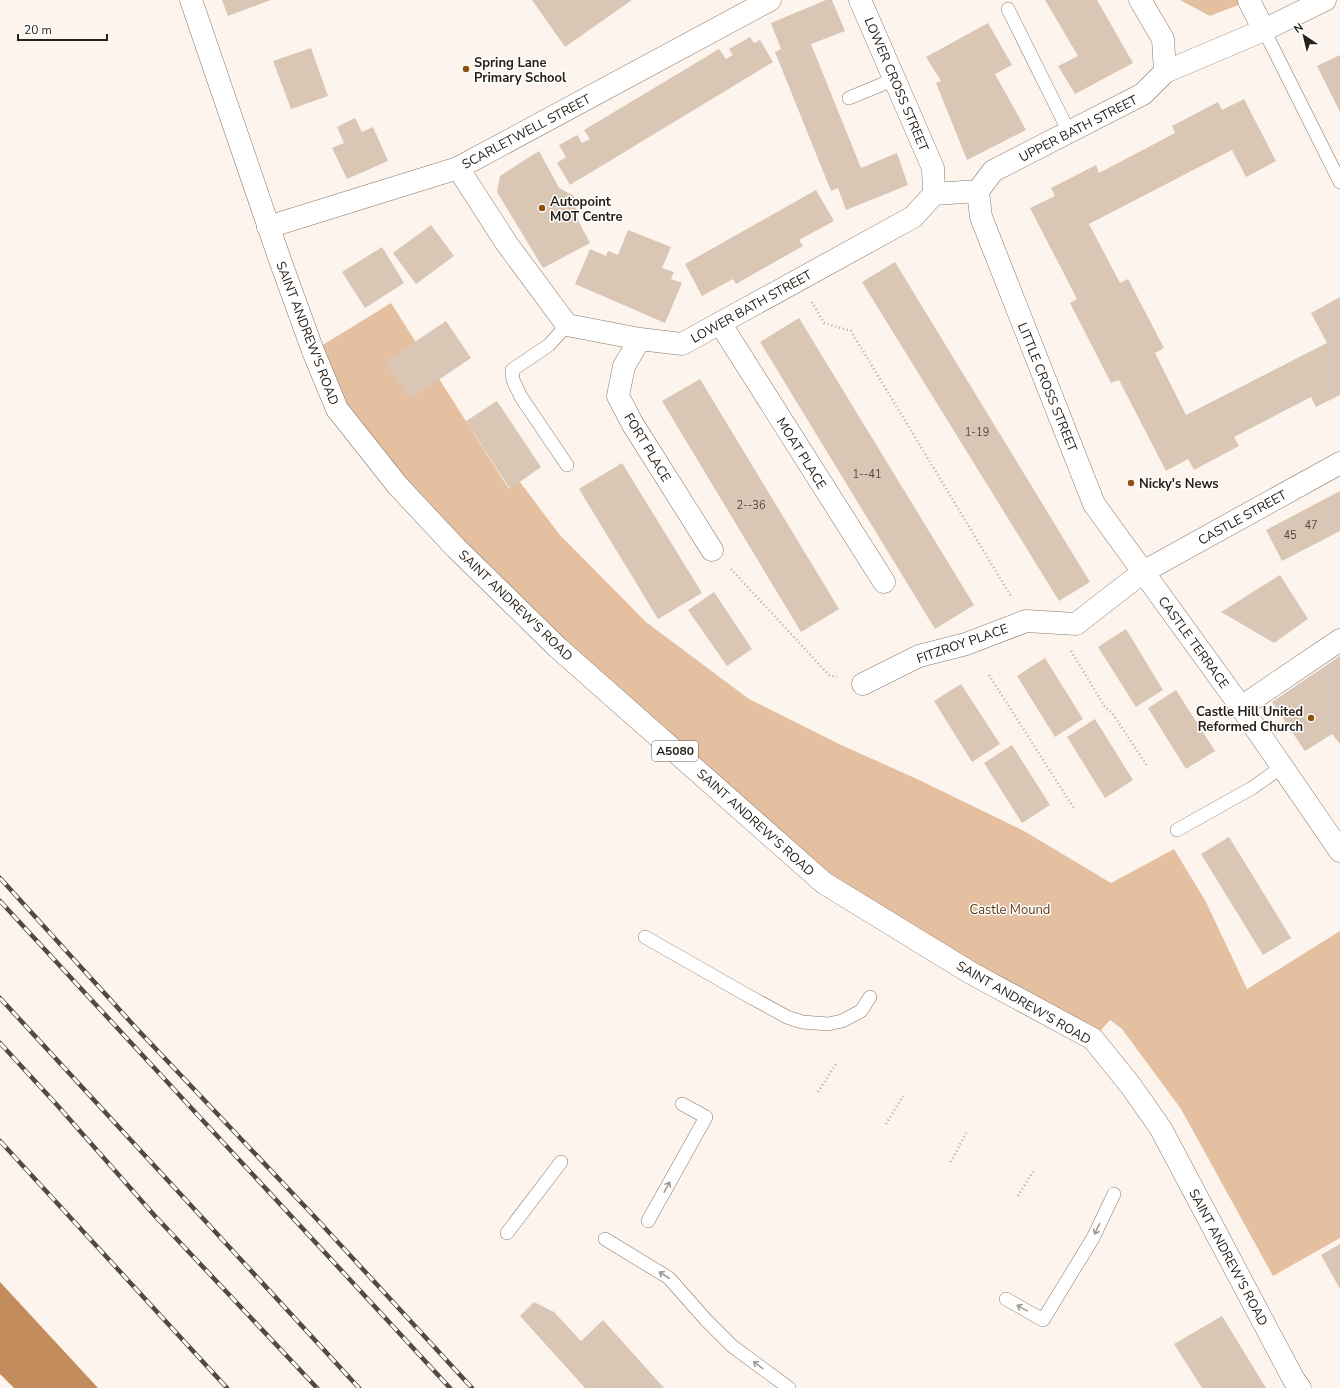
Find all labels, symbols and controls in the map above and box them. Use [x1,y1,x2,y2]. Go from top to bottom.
street label: LOWER CROSS STREET [860,15,933,154]
scale bar [18,16,107,42]
north arrow [1284,16,1324,56]
text: N [1291,20,1306,37]
text: 20 m [24,22,52,38]
place label: Spring Lane Primary School [474,54,567,87]
marker: Spring Lane Primary School [461,64,471,74]
street label: SCARLETWELL STREET [459,90,594,174]
street label: UPPER BATH STREET [1016,91,1141,167]
place label: Autopoint MOT Centre [550,193,623,226]
marker: Autopoint MOT Centre [537,203,547,213]
street label: SAINT ANDREW'S ROAD [271,259,343,408]
street label: LOWER BATH STREET [688,266,815,348]
street label: LITTLE CROSS STREET [1013,320,1081,455]
street label: FORT PLACE [620,410,675,485]
street label: MOAT PLACE [772,414,830,493]
house number: 1-19 [965,425,989,440]
house number: 1--41 [852,467,882,482]
place label: Nicky's News [1139,475,1219,493]
marker: Nicky's News [1126,478,1136,488]
street label: CASTLE STREET [1195,486,1290,550]
house number: 2--36 [736,498,766,513]
house number: 47 [1304,518,1318,533]
house number: 45 [1283,528,1297,543]
street label: SAINT ANDREW'S ROAD [454,546,576,665]
street label: CASTLE TERRACE [1154,593,1233,692]
street label: FITZROY PLACE [914,620,1010,668]
place label: Castle Hill United Reformed Church [1196,703,1303,736]
marker: Castle Hill United Reformed Church [1306,713,1316,723]
road number: A5080 [652,741,698,761]
street label: SAINT ANDREW'S ROAD [693,765,818,880]
park label: Castle Mound [970,901,1050,919]
street label: SAINT ANDREW'S ROAD [953,957,1094,1049]
one-way arrow [663,1181,671,1193]
street label: SAINT ANDREW'S ROAD [1184,1186,1272,1329]
one-way arrow [1093,1222,1100,1234]
one-way arrow [658,1271,670,1279]
one-way arrow [1016,1304,1028,1311]
one-way arrow [752,1361,763,1369]

